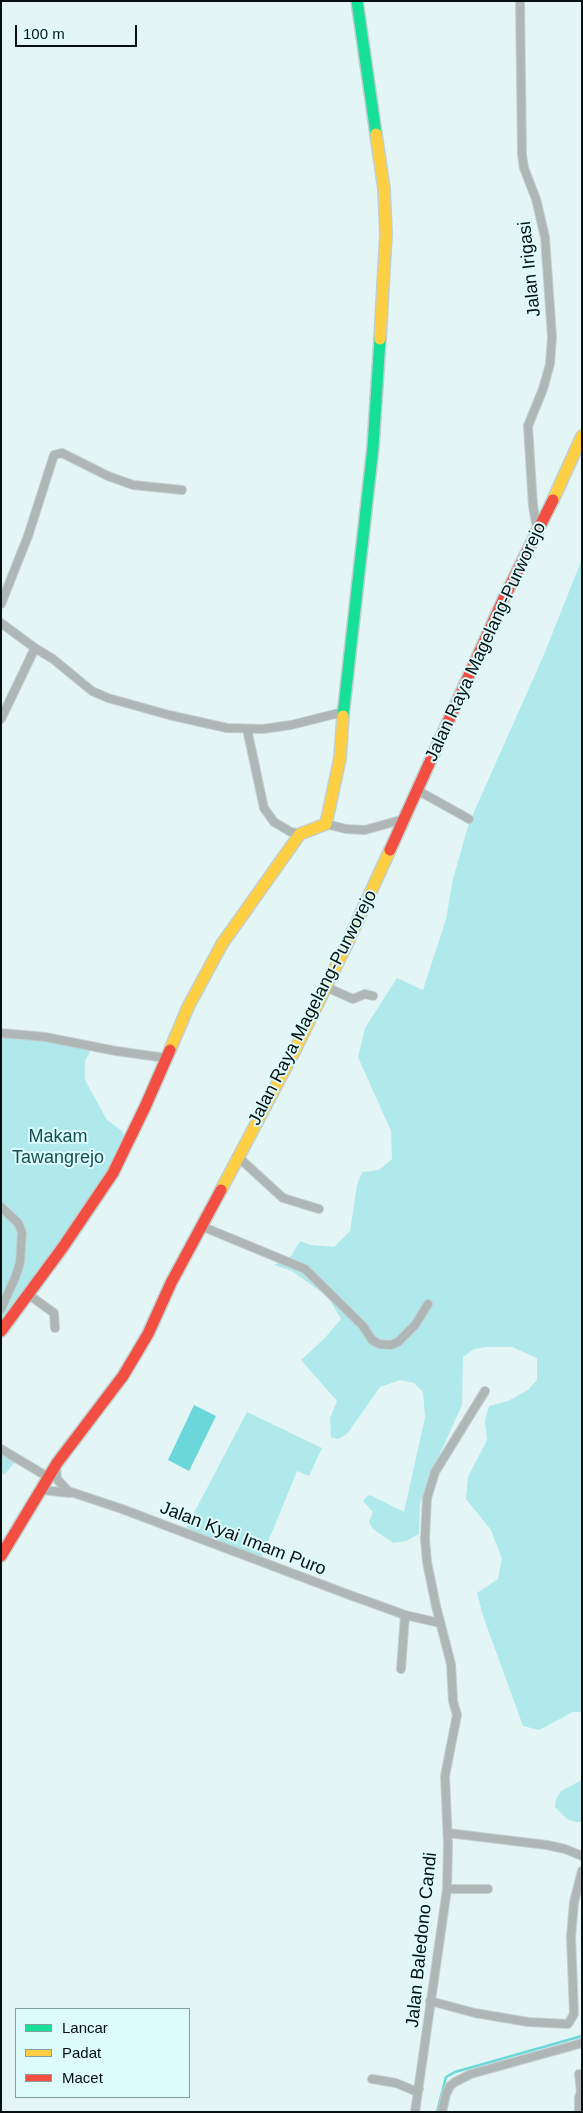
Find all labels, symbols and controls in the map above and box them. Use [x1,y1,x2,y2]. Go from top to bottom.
scale bar [18,15,140,47]
text: 100 m [23,25,65,42]
street label: Jalan Irigasi [514,220,546,318]
street label: Jalan Raya Magelang-Purworejo [421,519,551,765]
street label: Jalan Raya Magelang-Purworejo [244,887,382,1129]
park label: Makam Tawangrejo [12,1126,104,1168]
street label: Jalan Kyai Imam Puro [157,1497,329,1581]
street label: Jalan Baledono Candi [402,1851,442,2029]
legend [15,2008,190,2098]
text: Lancar [62,2019,108,2036]
text: Padat [62,2044,101,2061]
text: Macet [62,2069,103,2086]

